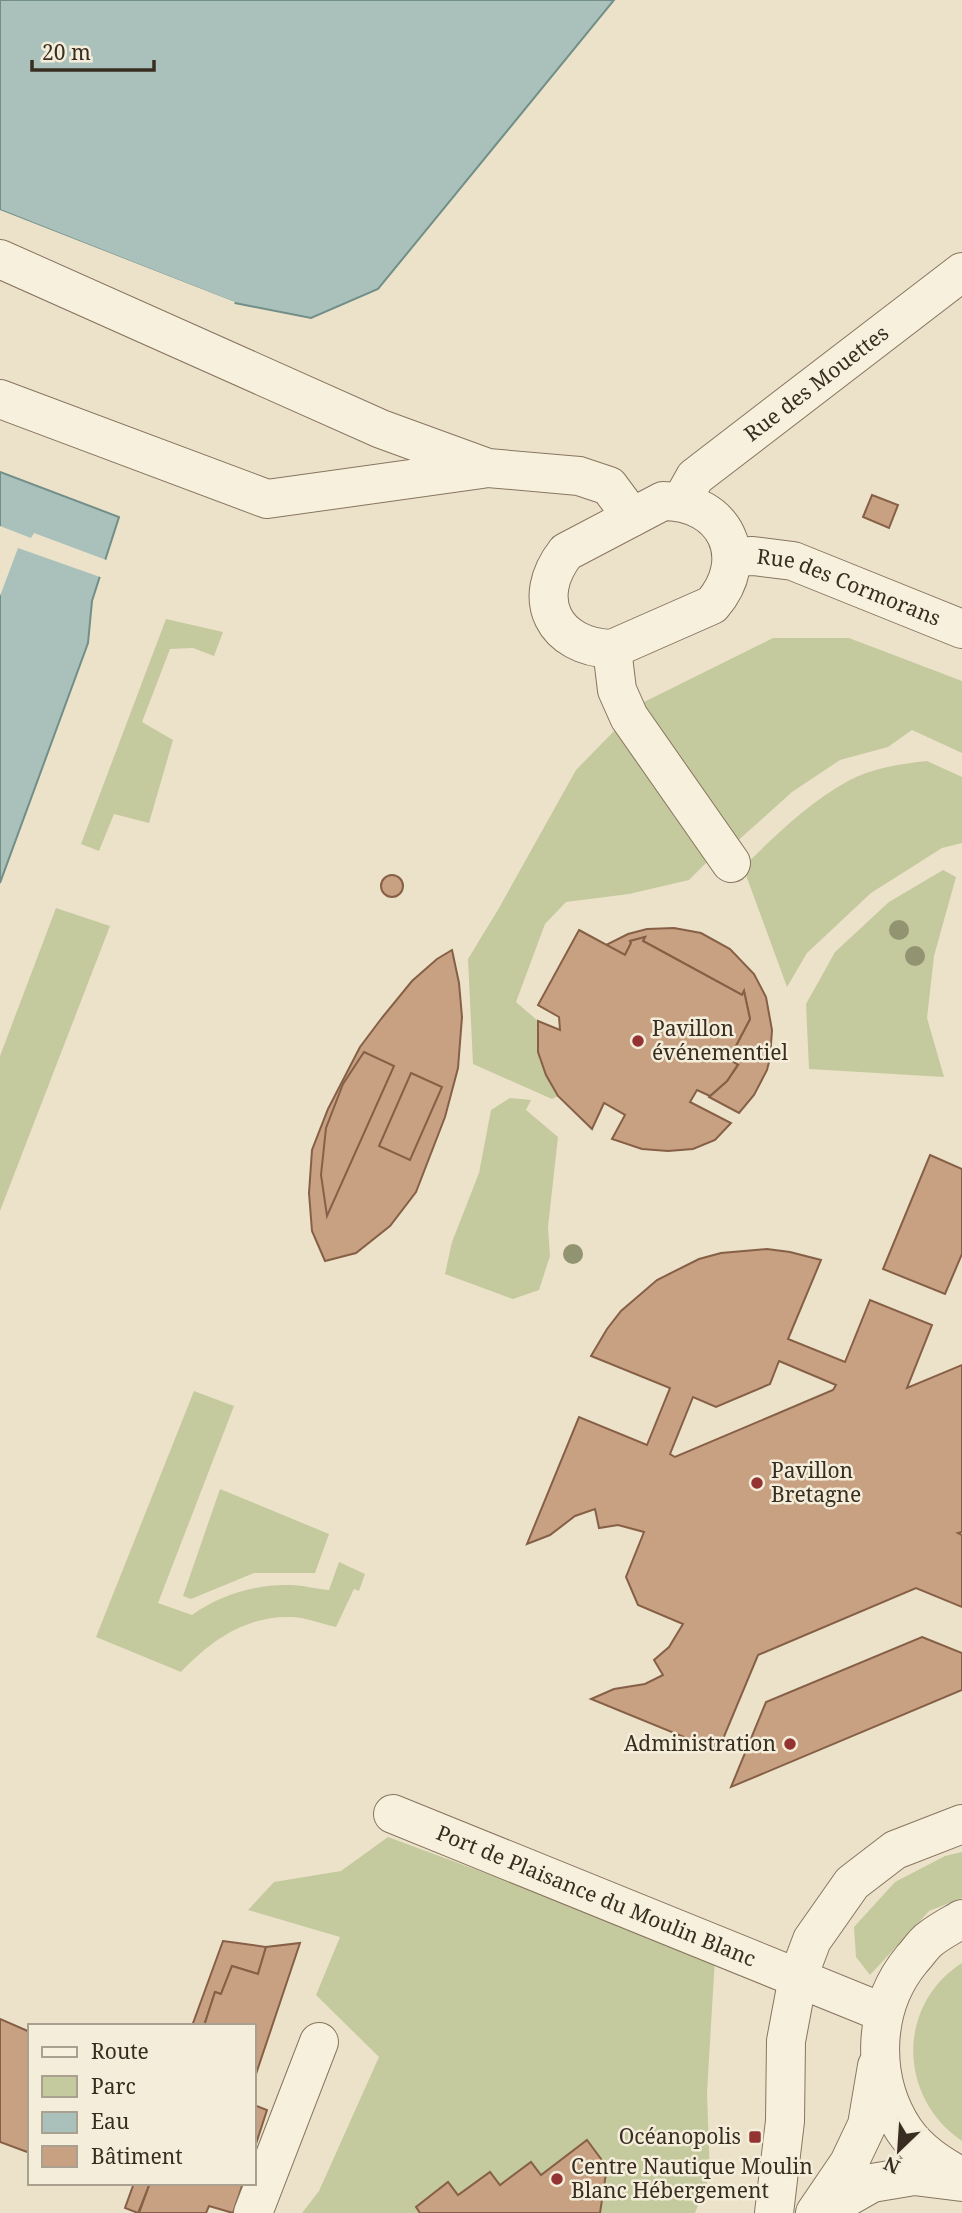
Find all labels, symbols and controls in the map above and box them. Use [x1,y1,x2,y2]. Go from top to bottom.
scale bar [32,28,154,72]
text: 20 m [42,38,91,66]
street label: Rue des Mouettes [738,318,894,447]
street label: Rue des Cormorans [755,542,945,632]
place label: Pavillon événementiel [652,1014,788,1066]
marker: Pavillon événementiel [630,1033,646,1049]
place label: Pavillon Bretagne [771,1456,861,1508]
marker: Pavillon Bretagne [749,1475,765,1491]
place label: Administration [624,1729,776,1757]
marker: Administration [782,1736,798,1752]
street label: Port de Plaisance du Moulin Blanc [433,1818,760,1973]
legend [28,2024,256,2185]
text: Route [91,2037,149,2065]
text: Parc [91,2072,136,2100]
text: Eau [91,2107,129,2135]
north arrow [864,2115,934,2185]
place label: Océanopolis [619,2122,741,2150]
marker: Océanopolis [747,2129,763,2145]
text: Bâtiment [91,2142,183,2170]
text: N [880,2150,904,2180]
place label: Centre Nautique Moulin Blanc Hébergement [571,2152,813,2204]
marker: Centre Nautique Moulin Blanc Hébergement [549,2171,565,2187]

